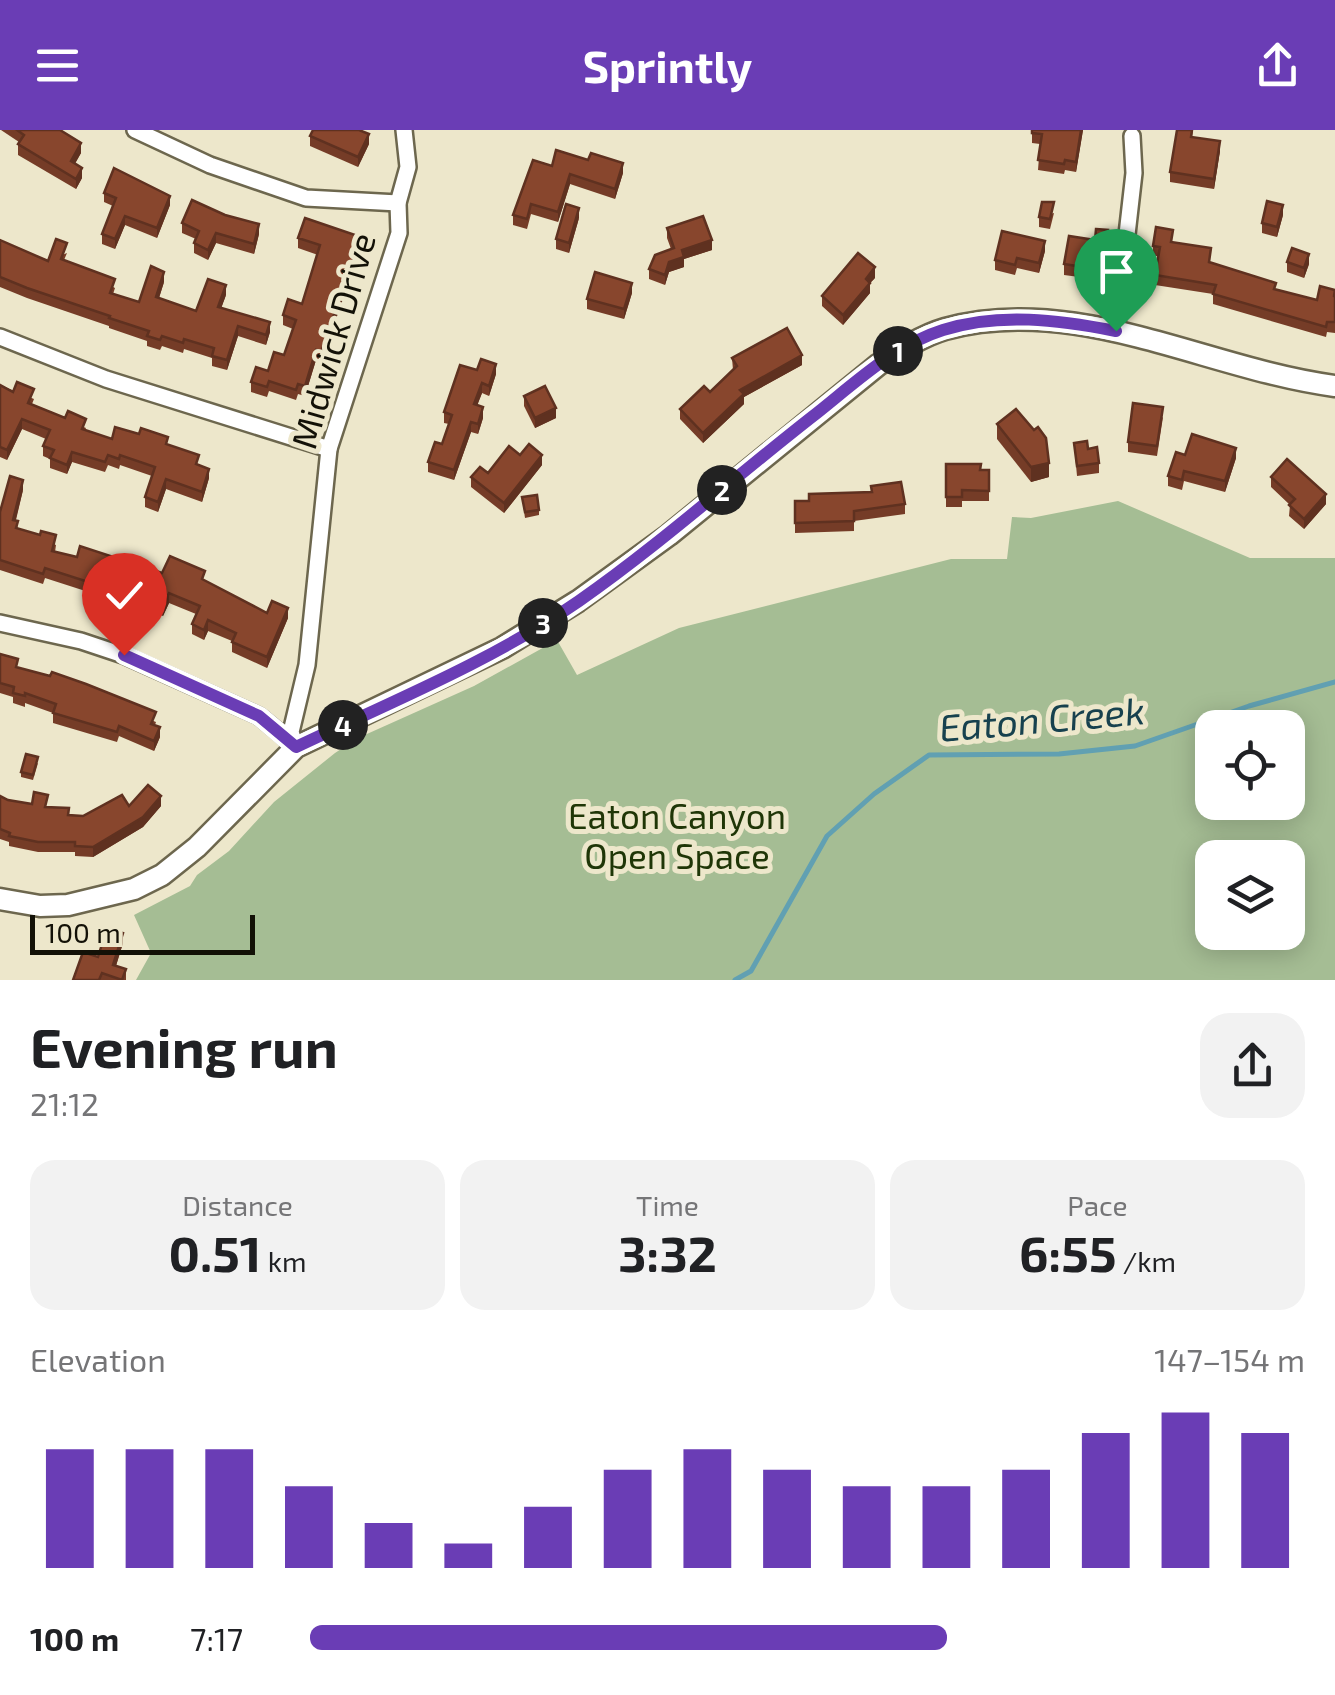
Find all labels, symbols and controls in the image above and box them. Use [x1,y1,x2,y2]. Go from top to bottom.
icon: menu [30,38,85,93]
text: Sprintly [583,38,752,92]
icon: share [1250,38,1305,93]
street label: Midwick Drive [281,228,383,453]
pin [1074,229,1159,332]
icon: arrive [1089,244,1144,299]
pin: 1 [873,326,923,376]
text: 1 [892,334,904,368]
pin: 2 [697,465,747,515]
text: 2 [714,473,730,507]
pin [82,553,167,656]
icon: check [97,568,152,623]
pin: 3 [518,598,568,648]
text: 3 [535,606,551,640]
water label: Eaton Creek [937,686,1146,750]
pin: 4 [318,700,368,750]
text: 4 [334,708,352,742]
map controls [1195,710,1305,950]
button: locate [1195,710,1305,820]
park label: Eaton Canyon Open Space [568,794,786,876]
button: layers [1195,840,1305,950]
scale bar [30,910,255,954]
text: 100 m [45,915,121,949]
text: Evening run [30,1013,338,1079]
button: share [1200,1013,1305,1118]
text: 21:12 [30,1084,99,1122]
text: Distance [182,1188,293,1222]
text: Time [636,1188,699,1222]
text: Pace [1067,1188,1128,1222]
text: 0.51 [169,1222,261,1282]
text: 3:32 [618,1222,717,1282]
text: 6:55 [1019,1222,1117,1282]
text: km [261,1244,306,1278]
text: /km [1117,1244,1176,1278]
text: Elevation [30,1340,166,1378]
text: 147–154 m [1154,1340,1305,1378]
text: 100 m [30,1619,119,1657]
text: 7:17 [190,1619,243,1657]

